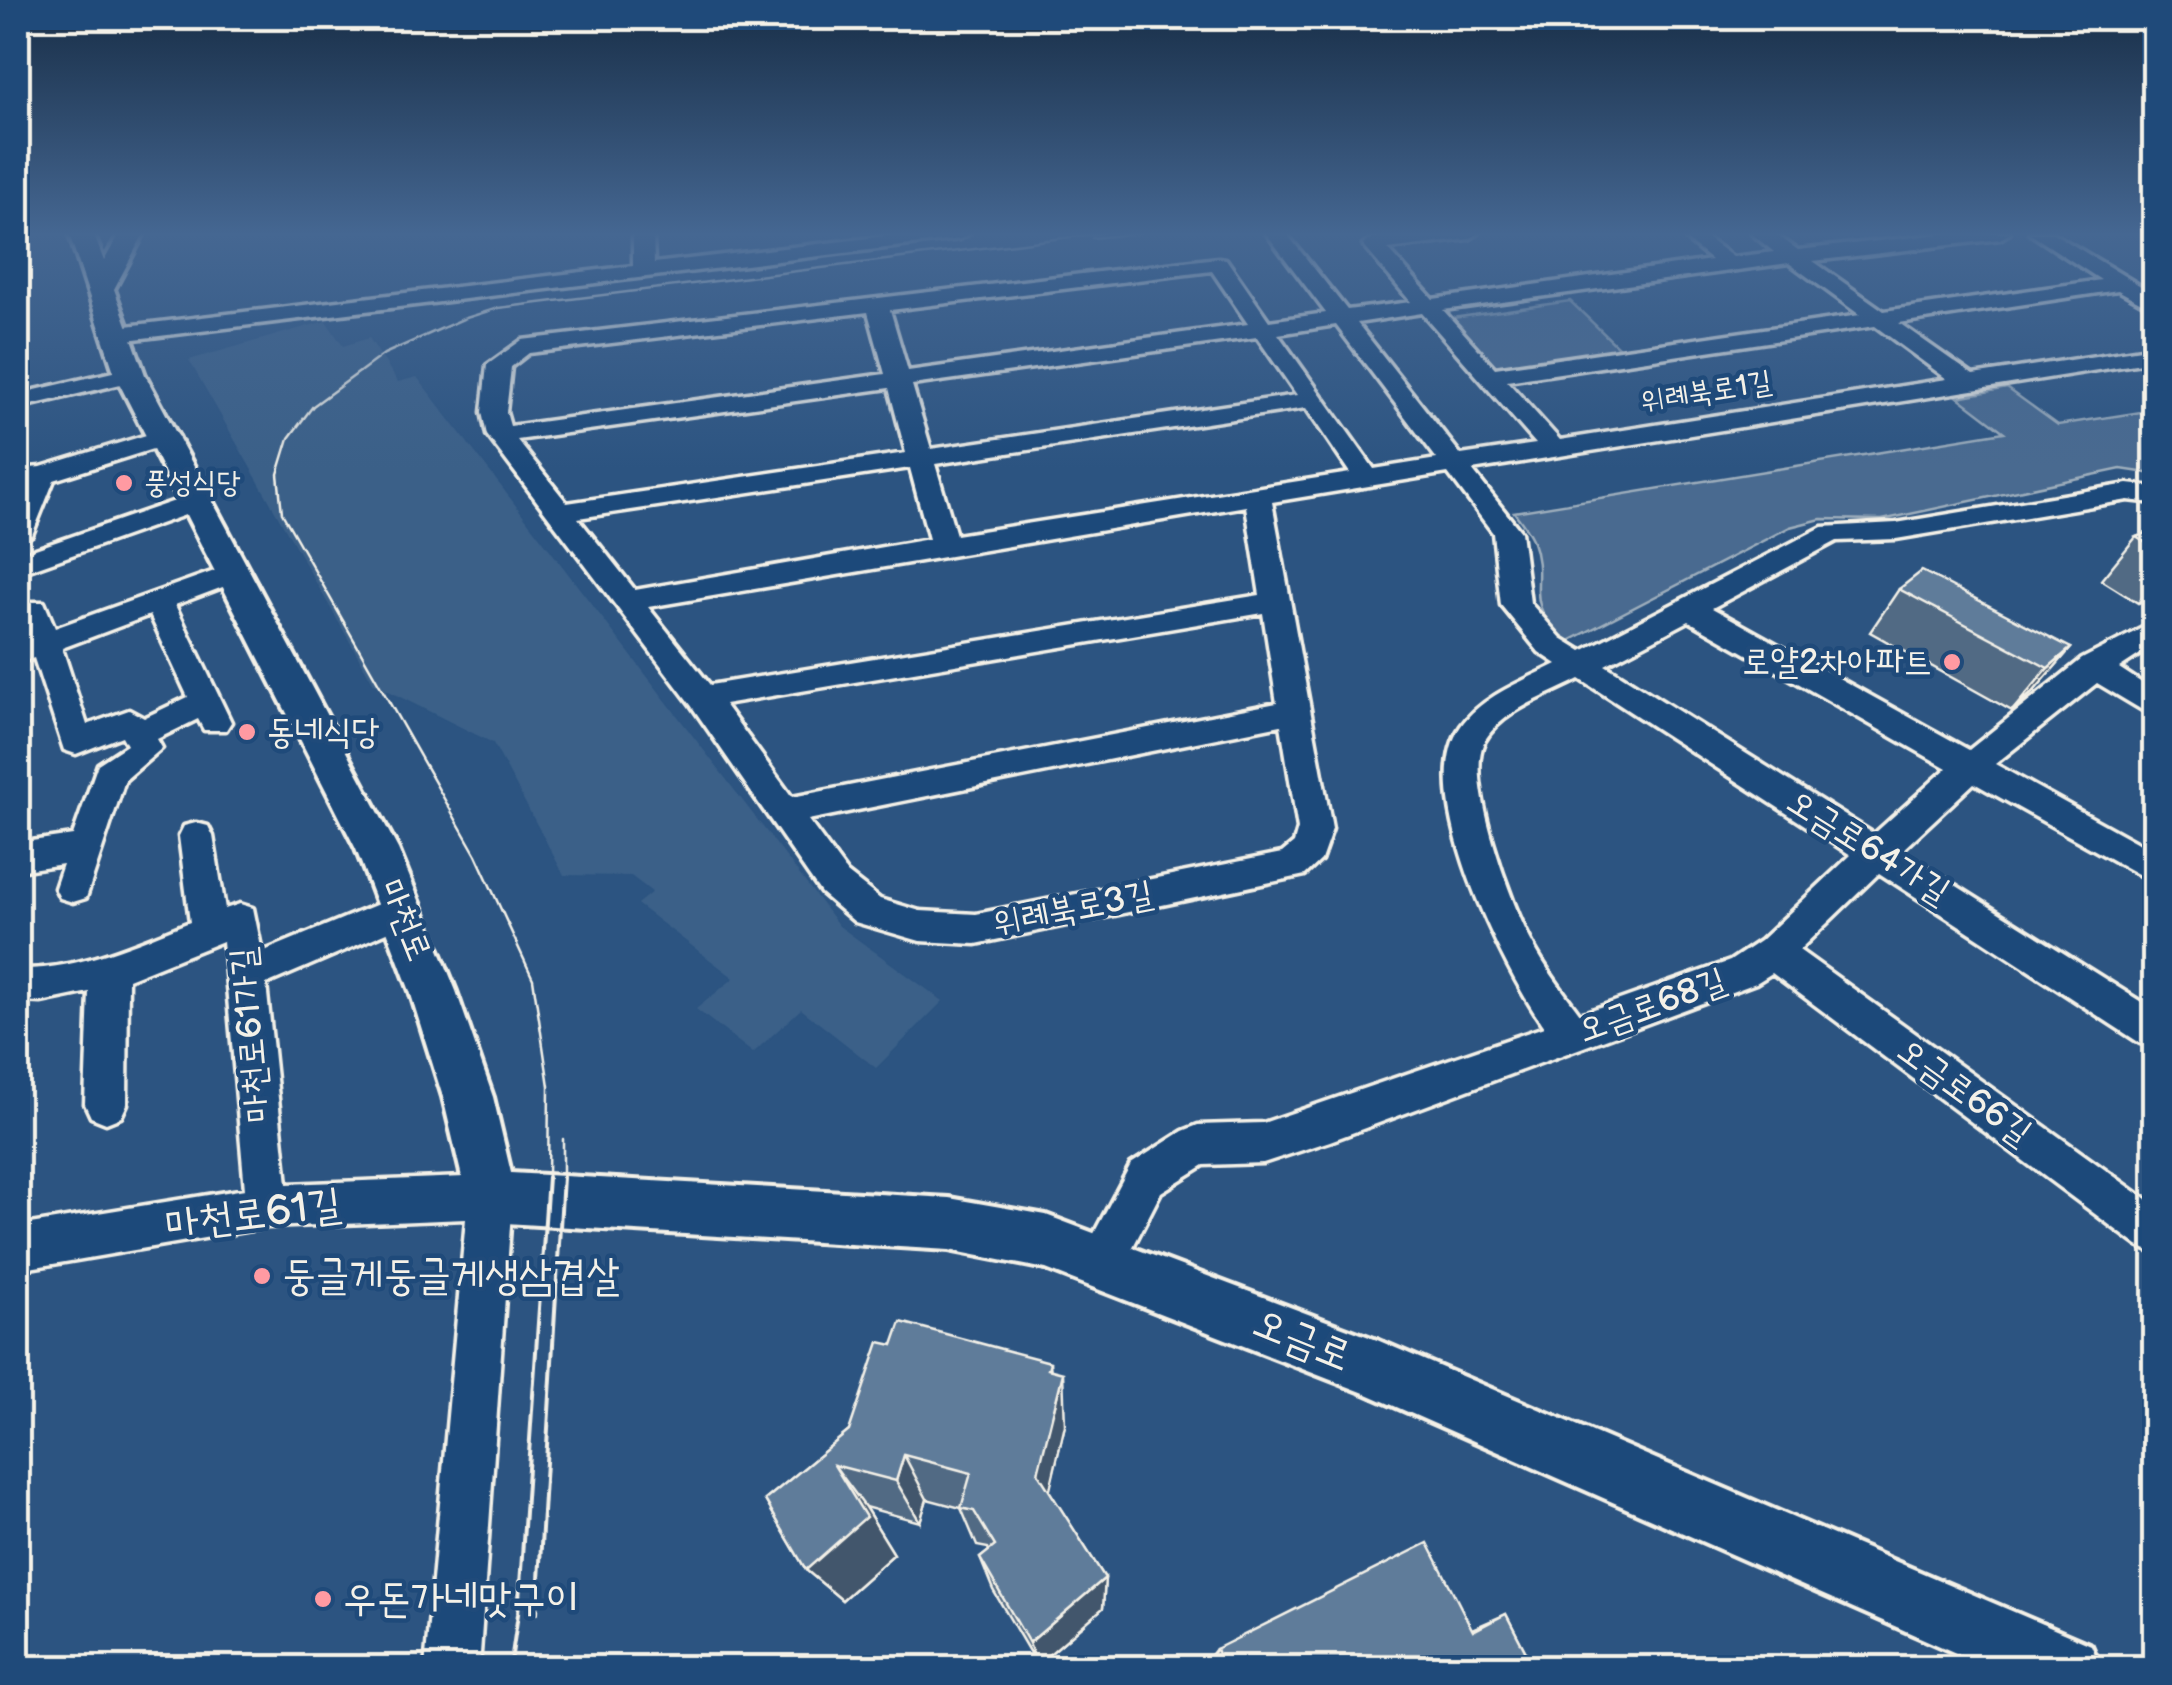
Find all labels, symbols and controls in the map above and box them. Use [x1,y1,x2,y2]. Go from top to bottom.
street label: 위례북로1길 [1638,364,1774,420]
place label: 풍성식당 [144,465,241,501]
marker: 풍성식당 [113,472,135,494]
place label: 로얄2차아파트 [1742,641,1932,684]
marker: 로얄2차아파트 [1941,651,1963,673]
place label: 동네식당 [267,711,380,754]
marker: 동네식당 [236,721,258,743]
street label: 오금로64가길 [1779,780,1957,914]
street label: 위례북로3길 [989,872,1157,946]
street label: 마천로 [369,873,441,967]
street label: 마천로61가길 [222,946,280,1124]
street label: 오금로68길 [1572,959,1732,1053]
street label: 오금로66길 [1888,1029,2040,1155]
street label: 마천로61길 [162,1179,344,1251]
place label: 둥글게둥글게생삼겹살 [282,1251,620,1302]
marker: 둥글게둥글게생삼겹살 [251,1265,273,1287]
street label: 오금로 [1245,1297,1359,1383]
place label: 우돈가네맛구이 [343,1574,580,1625]
marker: 우돈가네맛구이 [312,1588,334,1610]

